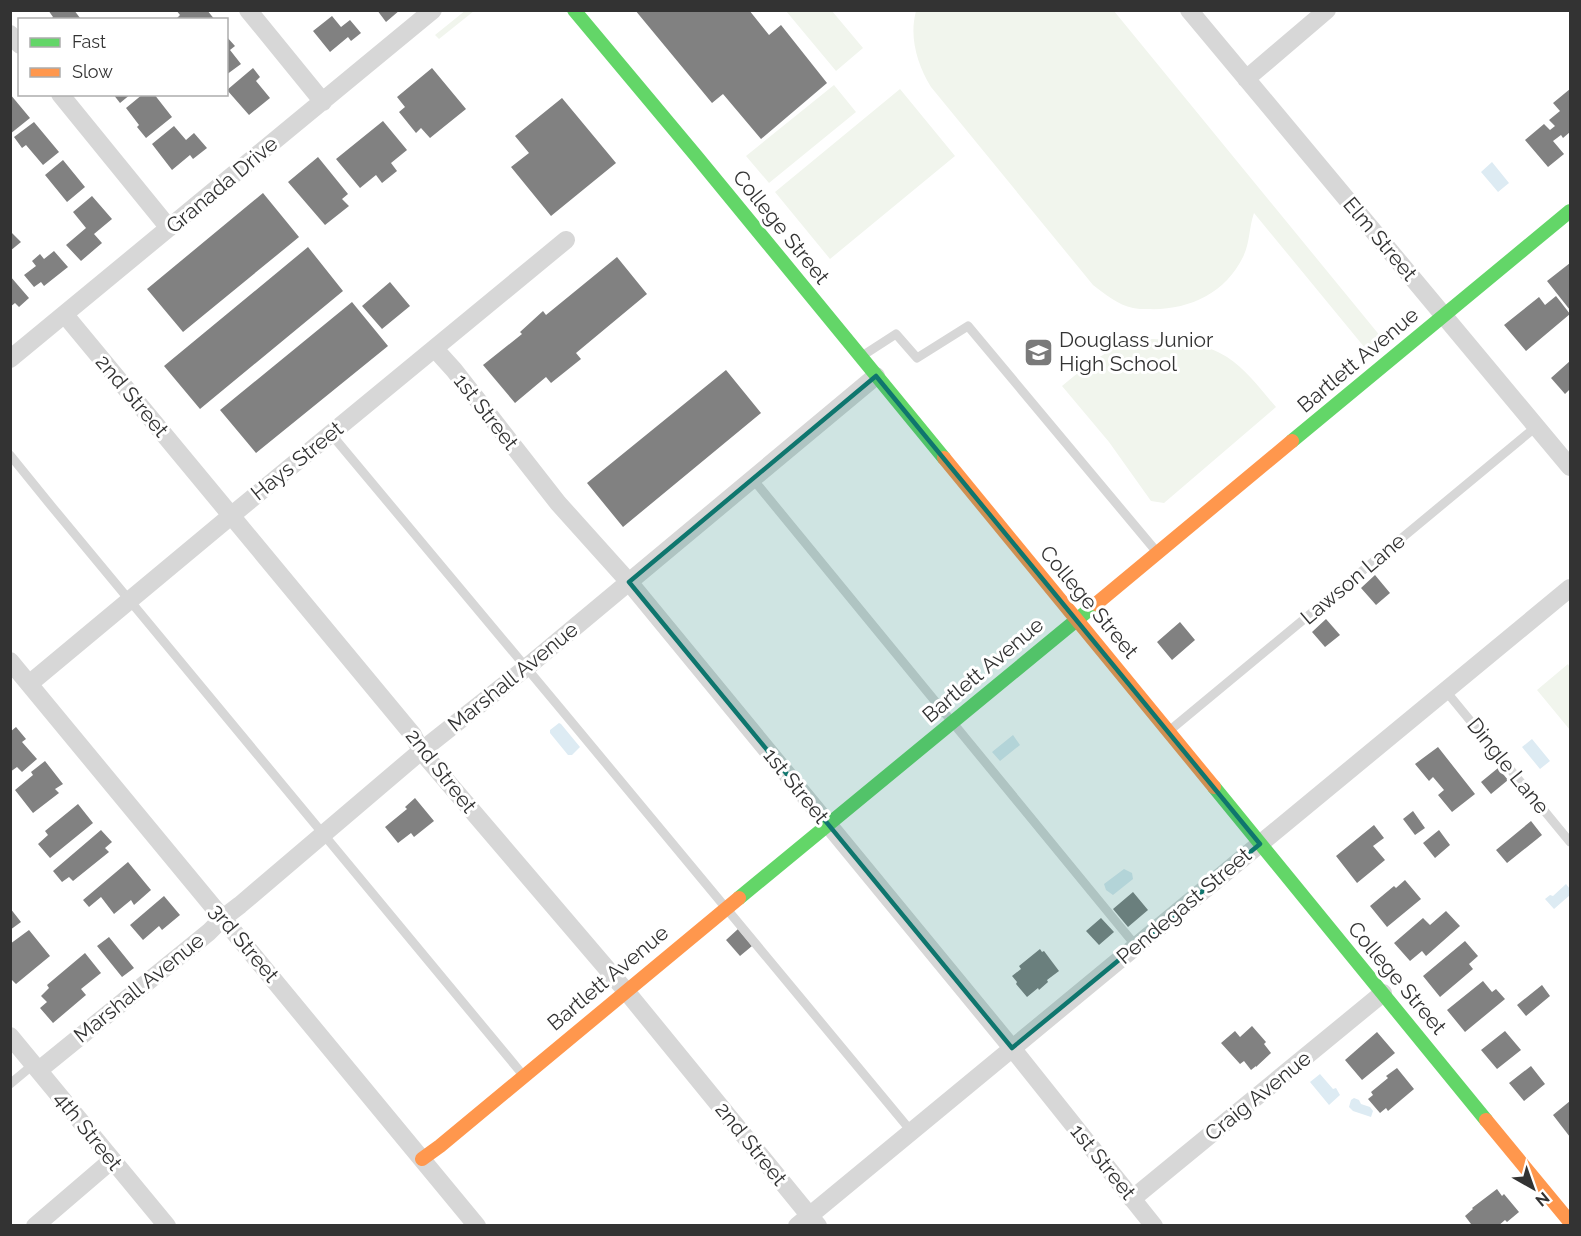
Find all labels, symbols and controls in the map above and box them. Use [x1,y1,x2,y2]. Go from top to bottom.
legend [18,18,228,96]
text: Fast [72,31,106,52]
text: Slow [72,61,113,82]
street label: Granada Drive [161,131,282,238]
street label: College Street [728,165,835,289]
street label: Elm Street [1338,192,1423,286]
street label: Bartlett Avenue [1292,302,1423,417]
place label: Douglass Junior High School [1059,327,1214,376]
school or university icon: Douglass Junior High School [1022,336,1054,368]
street label: 2nd Street [91,349,174,442]
street label: 1st Street [449,369,524,455]
street label: Hays Street [246,416,348,505]
street label: Lawson Lane [1295,528,1410,630]
street label: College Street [1035,540,1144,663]
street label: Bartlett Avenue [917,612,1048,727]
street label: Marshall Avenue [443,617,583,737]
street label: Dingle Lane [1462,713,1555,819]
street label: 2nd Street [401,724,482,818]
street label: 1st Street [758,743,834,828]
street label: Pendegast Street [1111,842,1256,969]
street label: 3rd Street [204,898,284,987]
street label: College Street [1343,916,1452,1039]
street label: Bartlett Avenue [542,920,673,1035]
street label: Marshall Avenue [69,928,209,1048]
street label: Craig Avenue [1200,1045,1316,1146]
street label: 4th Street [49,1086,128,1175]
street label: 2nd Street [710,1097,793,1190]
street label: 1st Street [1065,1119,1141,1204]
north arrow [1503,1158,1563,1218]
text: N [1532,1188,1553,1210]

